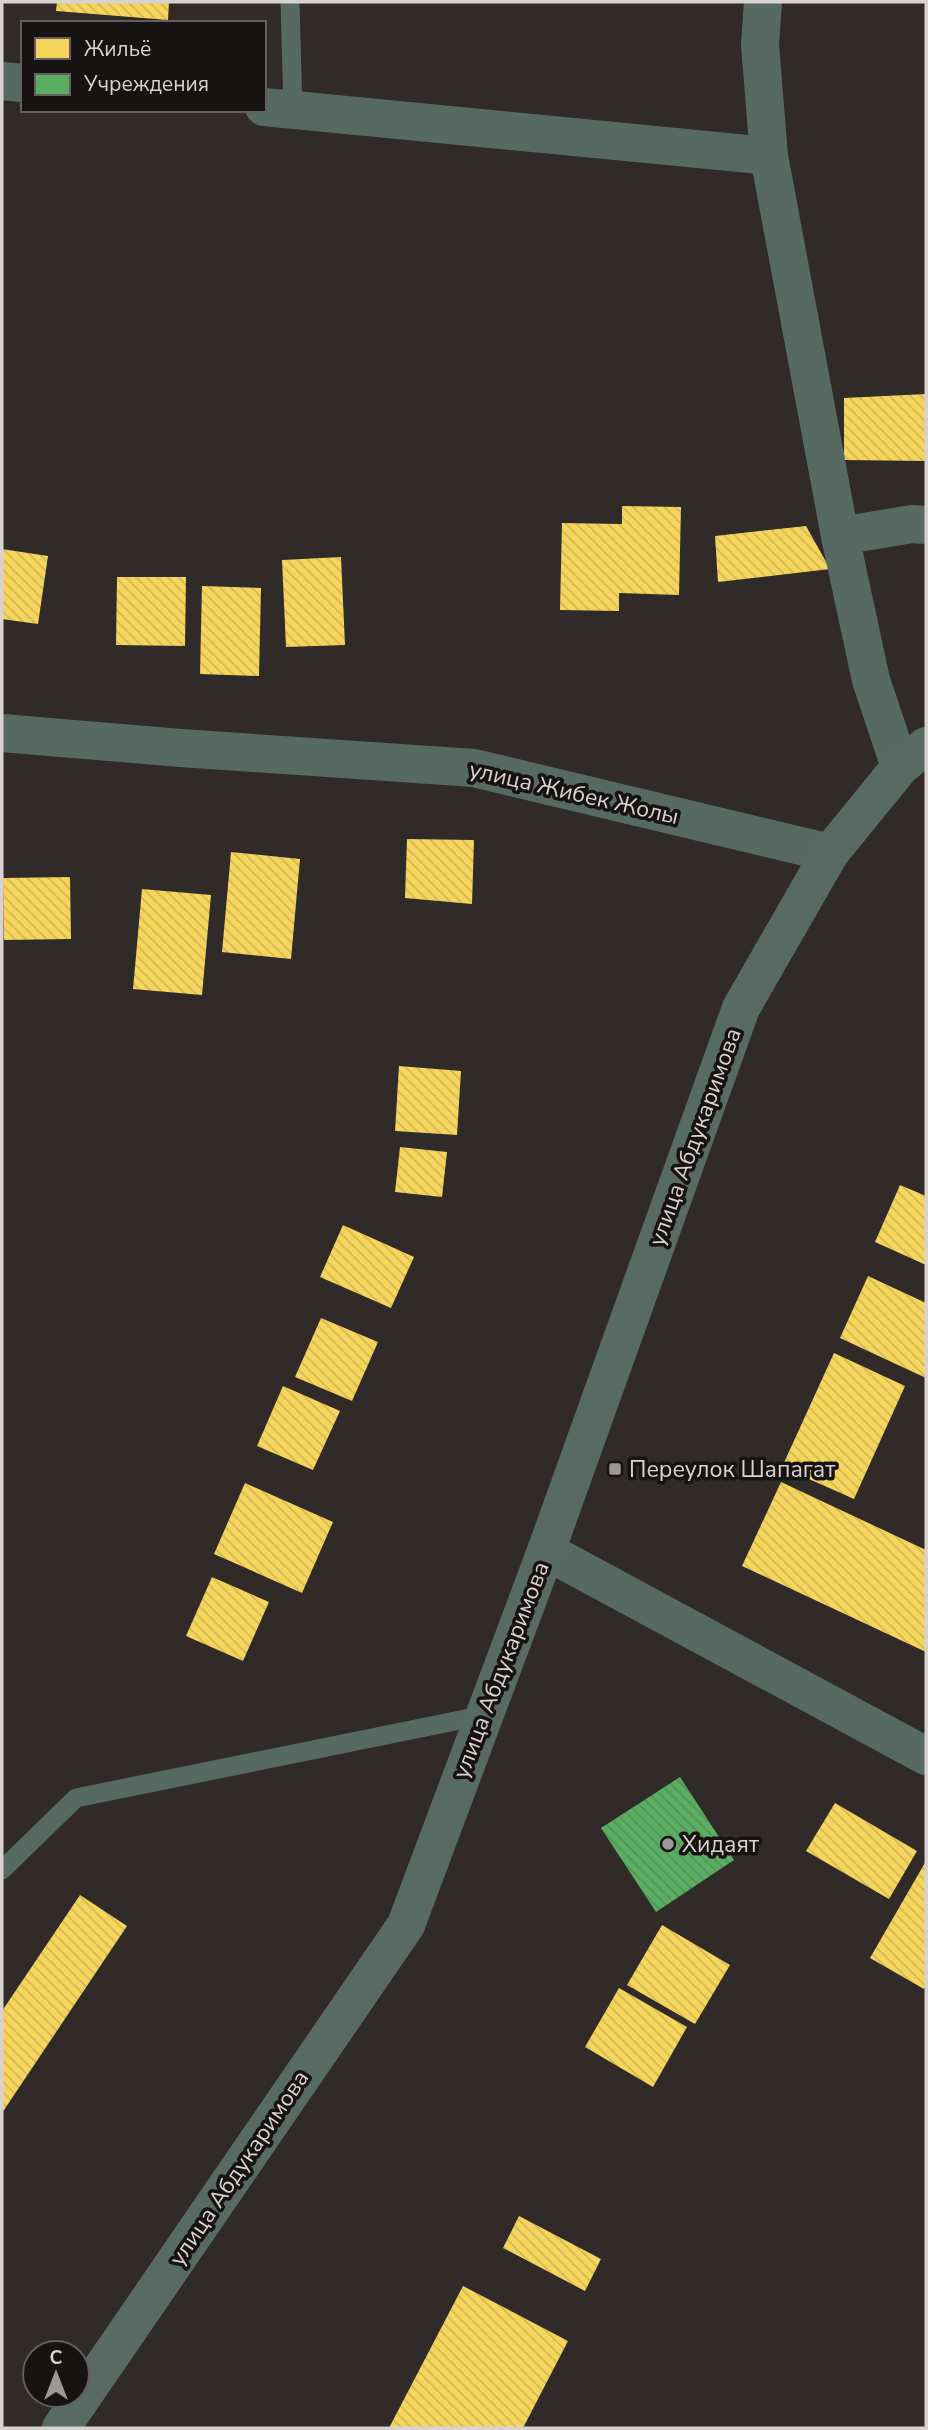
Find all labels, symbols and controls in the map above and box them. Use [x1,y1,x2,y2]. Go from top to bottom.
legend [21,21,266,112]
text: Жильё [84,35,151,63]
text: Учреждения [83,70,209,98]
street label: улица Жибек Жолы [466,754,682,832]
street label: улица Абдукаримова [641,1024,749,1250]
place label: Переулок Шапагат [629,1454,836,1485]
marker: Переулок Шапагат [607,1461,623,1477]
street label: улица Абдукаримова [445,1557,557,1783]
place label: Хидаят [682,1829,760,1860]
marker: Хидаят [660,1836,676,1852]
street label: улица Абдукаримова [162,2064,316,2272]
north arrow [21,2339,91,2409]
text: С [50,2345,63,2371]

